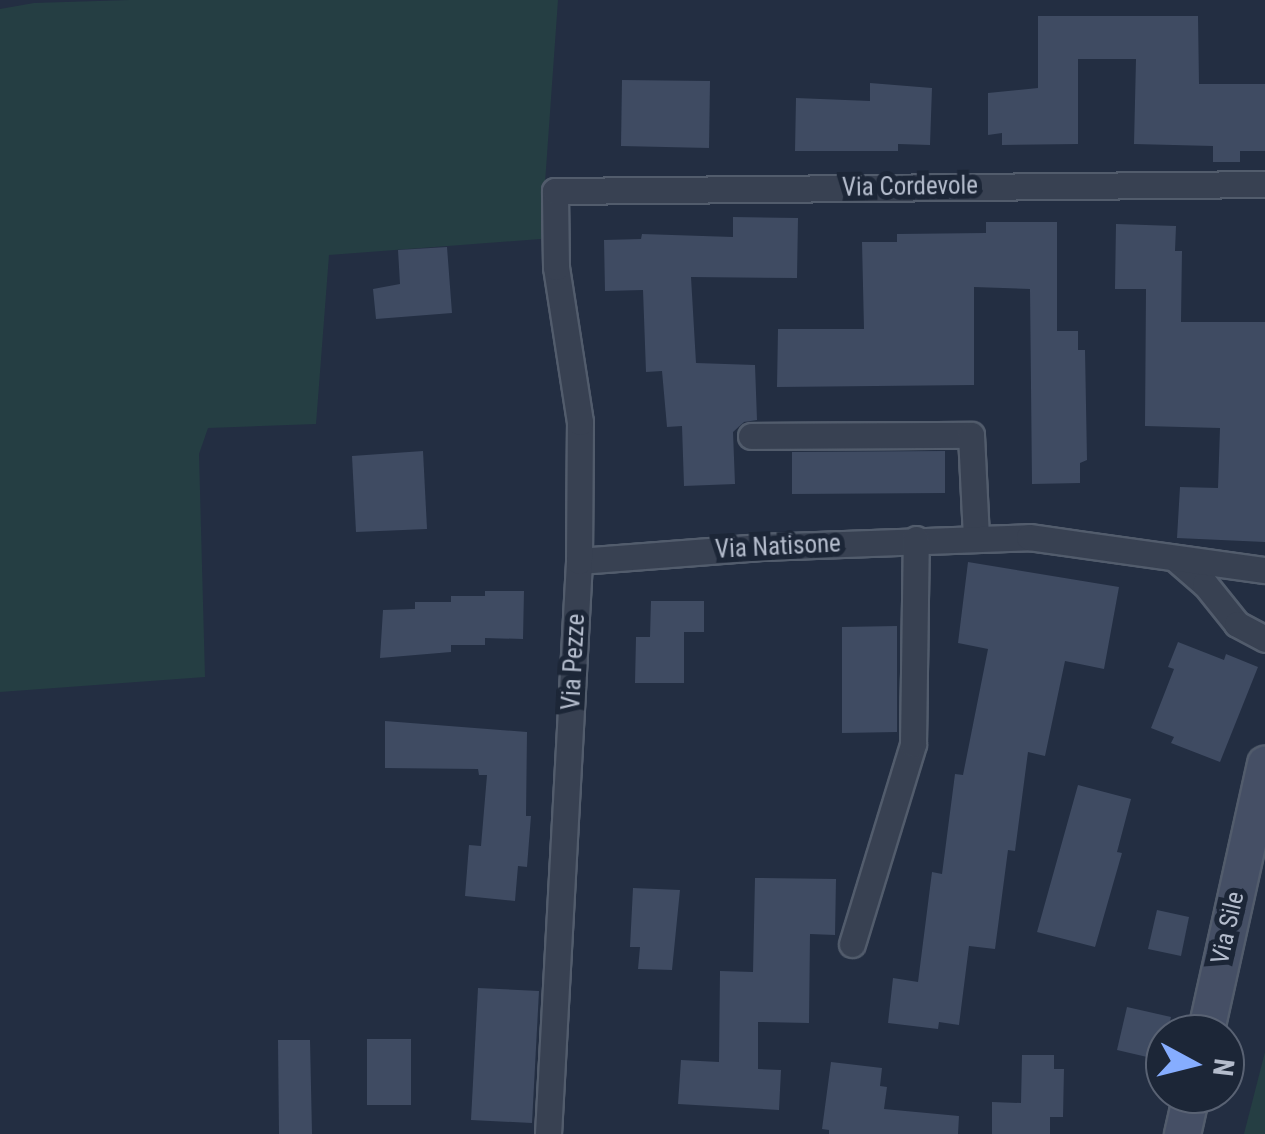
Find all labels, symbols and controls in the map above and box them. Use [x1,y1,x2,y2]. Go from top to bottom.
street label: Via Cordevole [842,171,978,203]
street label: Via Natisone [714,529,842,565]
street label: Via Pezze [556,613,592,711]
street label: Via Sile [1205,889,1251,967]
north arrow [1145,1014,1245,1114]
text: N [1206,1057,1241,1078]

